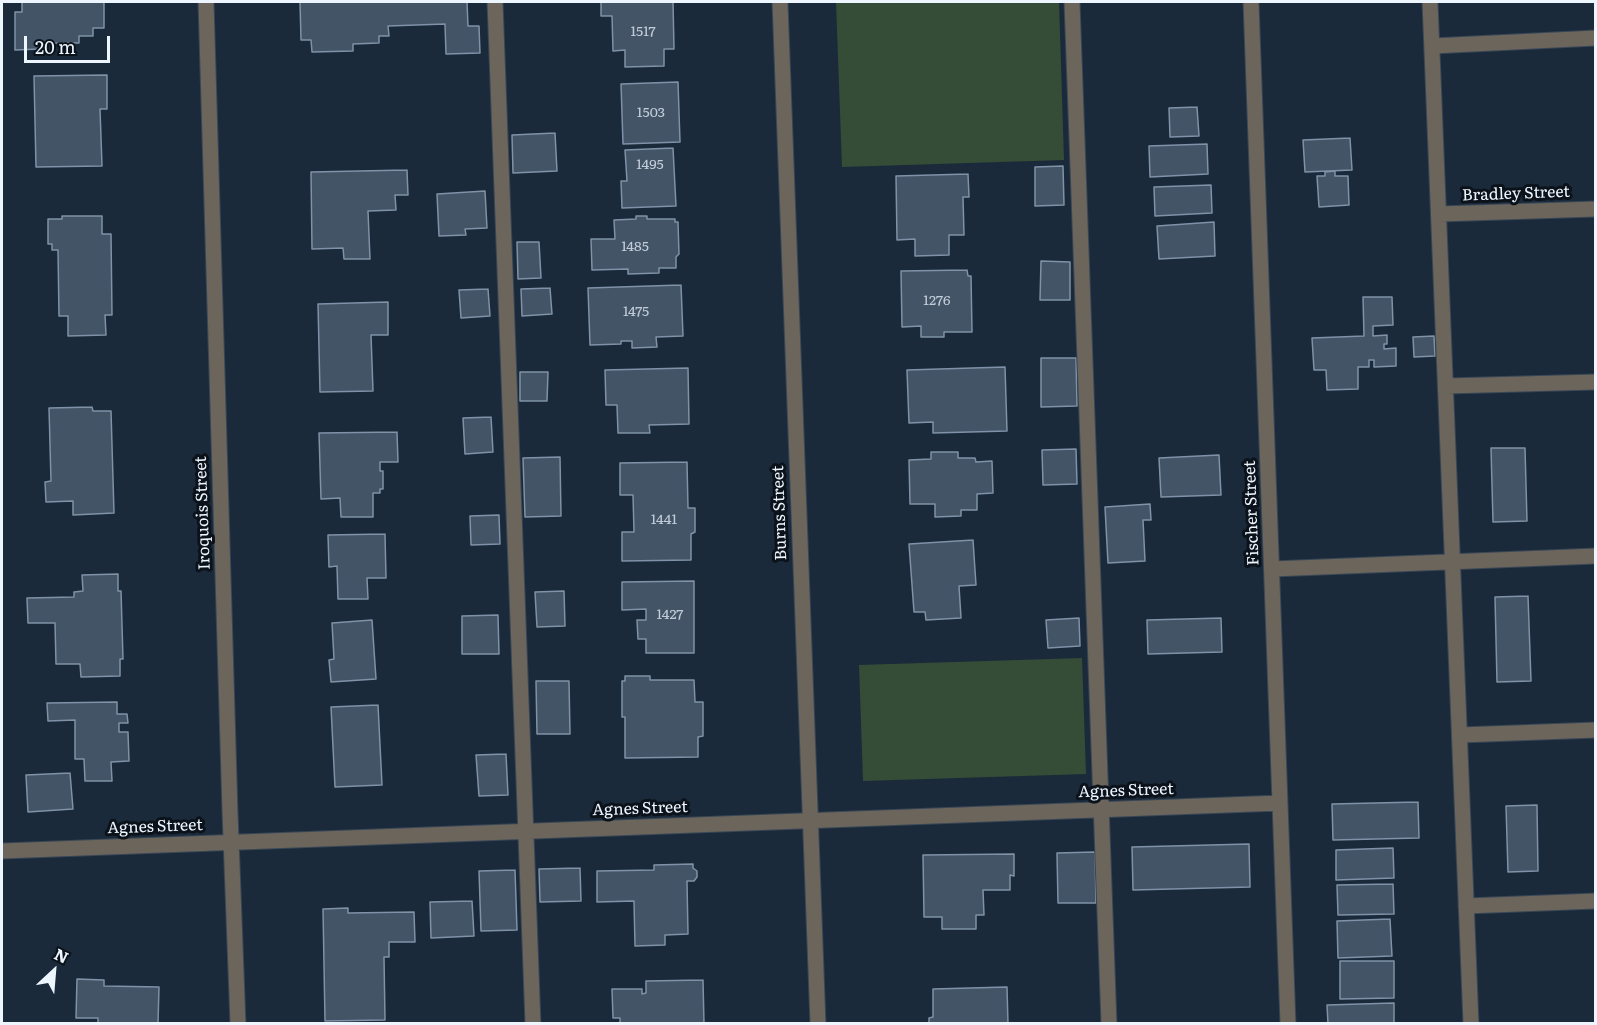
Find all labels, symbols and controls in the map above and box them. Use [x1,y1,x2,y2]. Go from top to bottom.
scale bar [27,24,112,62]
house number: 1517 [630,24,656,40]
text: 20 m [35,33,76,60]
house number: 1503 [637,105,665,121]
house number: 1495 [636,157,664,173]
street label: Bradley Street [1462,183,1570,205]
house number: 1485 [621,239,649,255]
house number: 1276 [923,293,951,309]
house number: 1475 [623,304,649,320]
street label: Iroquois Street [191,456,215,570]
street label: Fischer Street [1241,460,1263,566]
street label: Burns Street [769,465,791,561]
house number: 1441 [651,512,677,528]
house number: 1427 [657,607,683,623]
street label: Agnes Street [1078,780,1174,802]
street label: Agnes Street [592,798,688,820]
street label: Agnes Street [107,816,203,838]
north arrow [24,941,84,1001]
text: N [51,941,73,969]

